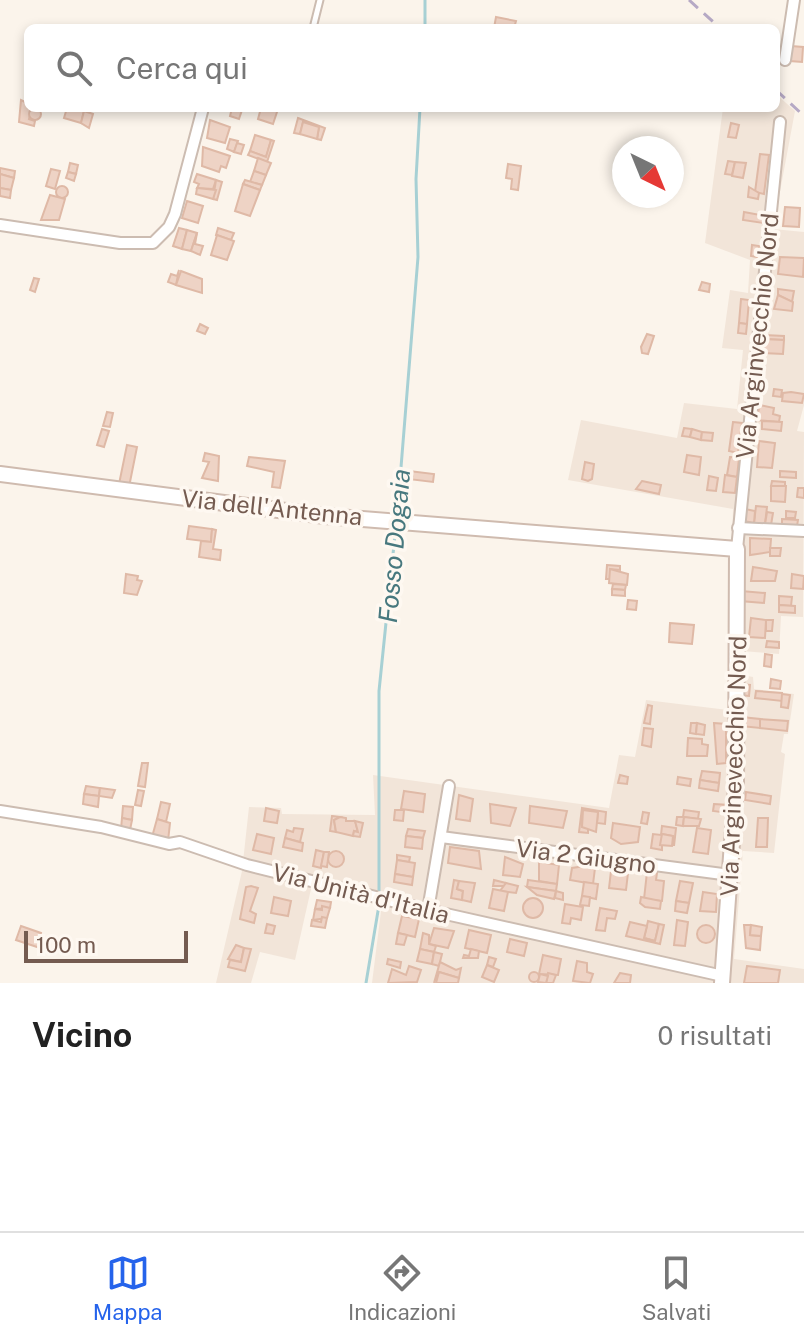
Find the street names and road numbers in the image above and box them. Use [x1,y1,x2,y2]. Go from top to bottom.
street label: Via Arginvecchio Nord [730,212,784,460]
street label: Via dell'Antenna [180,484,364,530]
street label: Via Arginevecchio Nord [714,635,752,897]
street label: Via 2 Giugno [514,834,658,878]
street label: Via Unità d'Italia [270,857,452,929]

